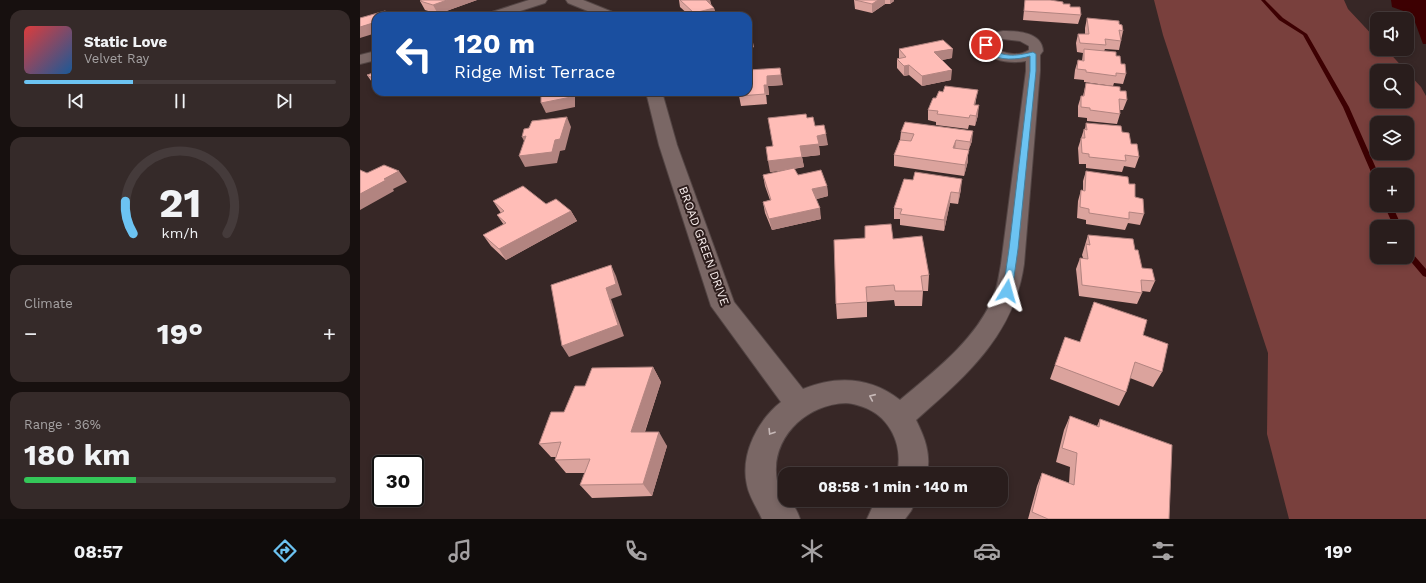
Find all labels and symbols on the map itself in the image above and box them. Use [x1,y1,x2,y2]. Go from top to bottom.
pin [969,28,1003,62]
street label: BROAD GREEN DRIVE [676,185,732,308]
position arrow [986,270,1028,312]
one-way arrow [869,394,876,402]
one-way arrow [769,428,776,435]
speed limit sign: 30 [372,455,424,507]

